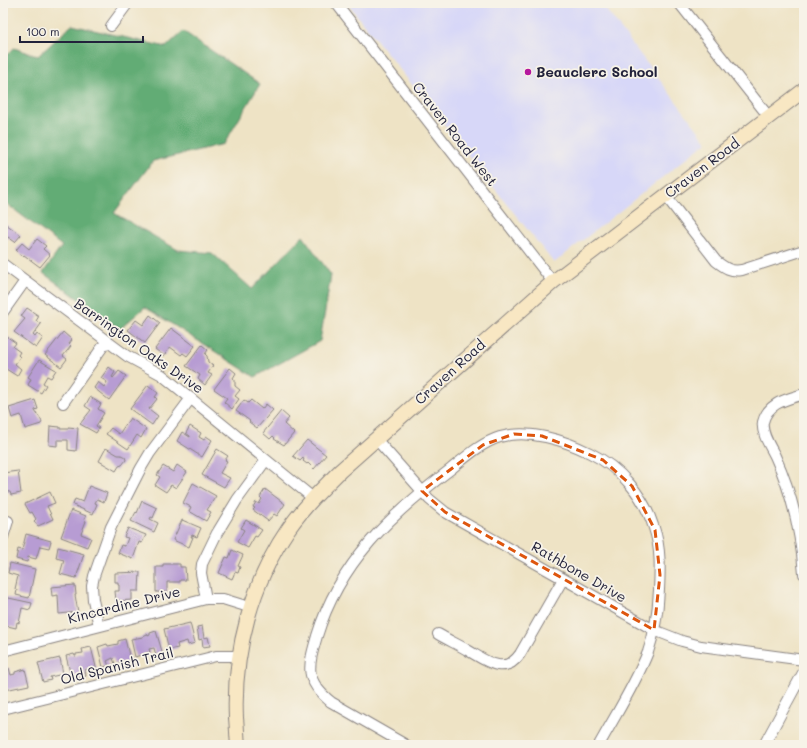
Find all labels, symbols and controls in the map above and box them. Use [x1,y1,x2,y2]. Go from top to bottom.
scale bar [20,18,143,44]
text: 100 m [26,23,60,39]
place label: Beauclerc School [536,62,658,81]
marker: Beauclerc School [523,67,533,77]
street label: Craven Road West [409,78,502,190]
street label: Craven Road [660,133,743,202]
street label: Barrington Oaks Drive [71,294,208,398]
street label: Craven Road [410,335,489,408]
street label: Rathbone Drive [528,537,630,607]
street label: Kincardine Drive [66,581,182,628]
street label: Old Spanish Trail [58,642,175,689]

